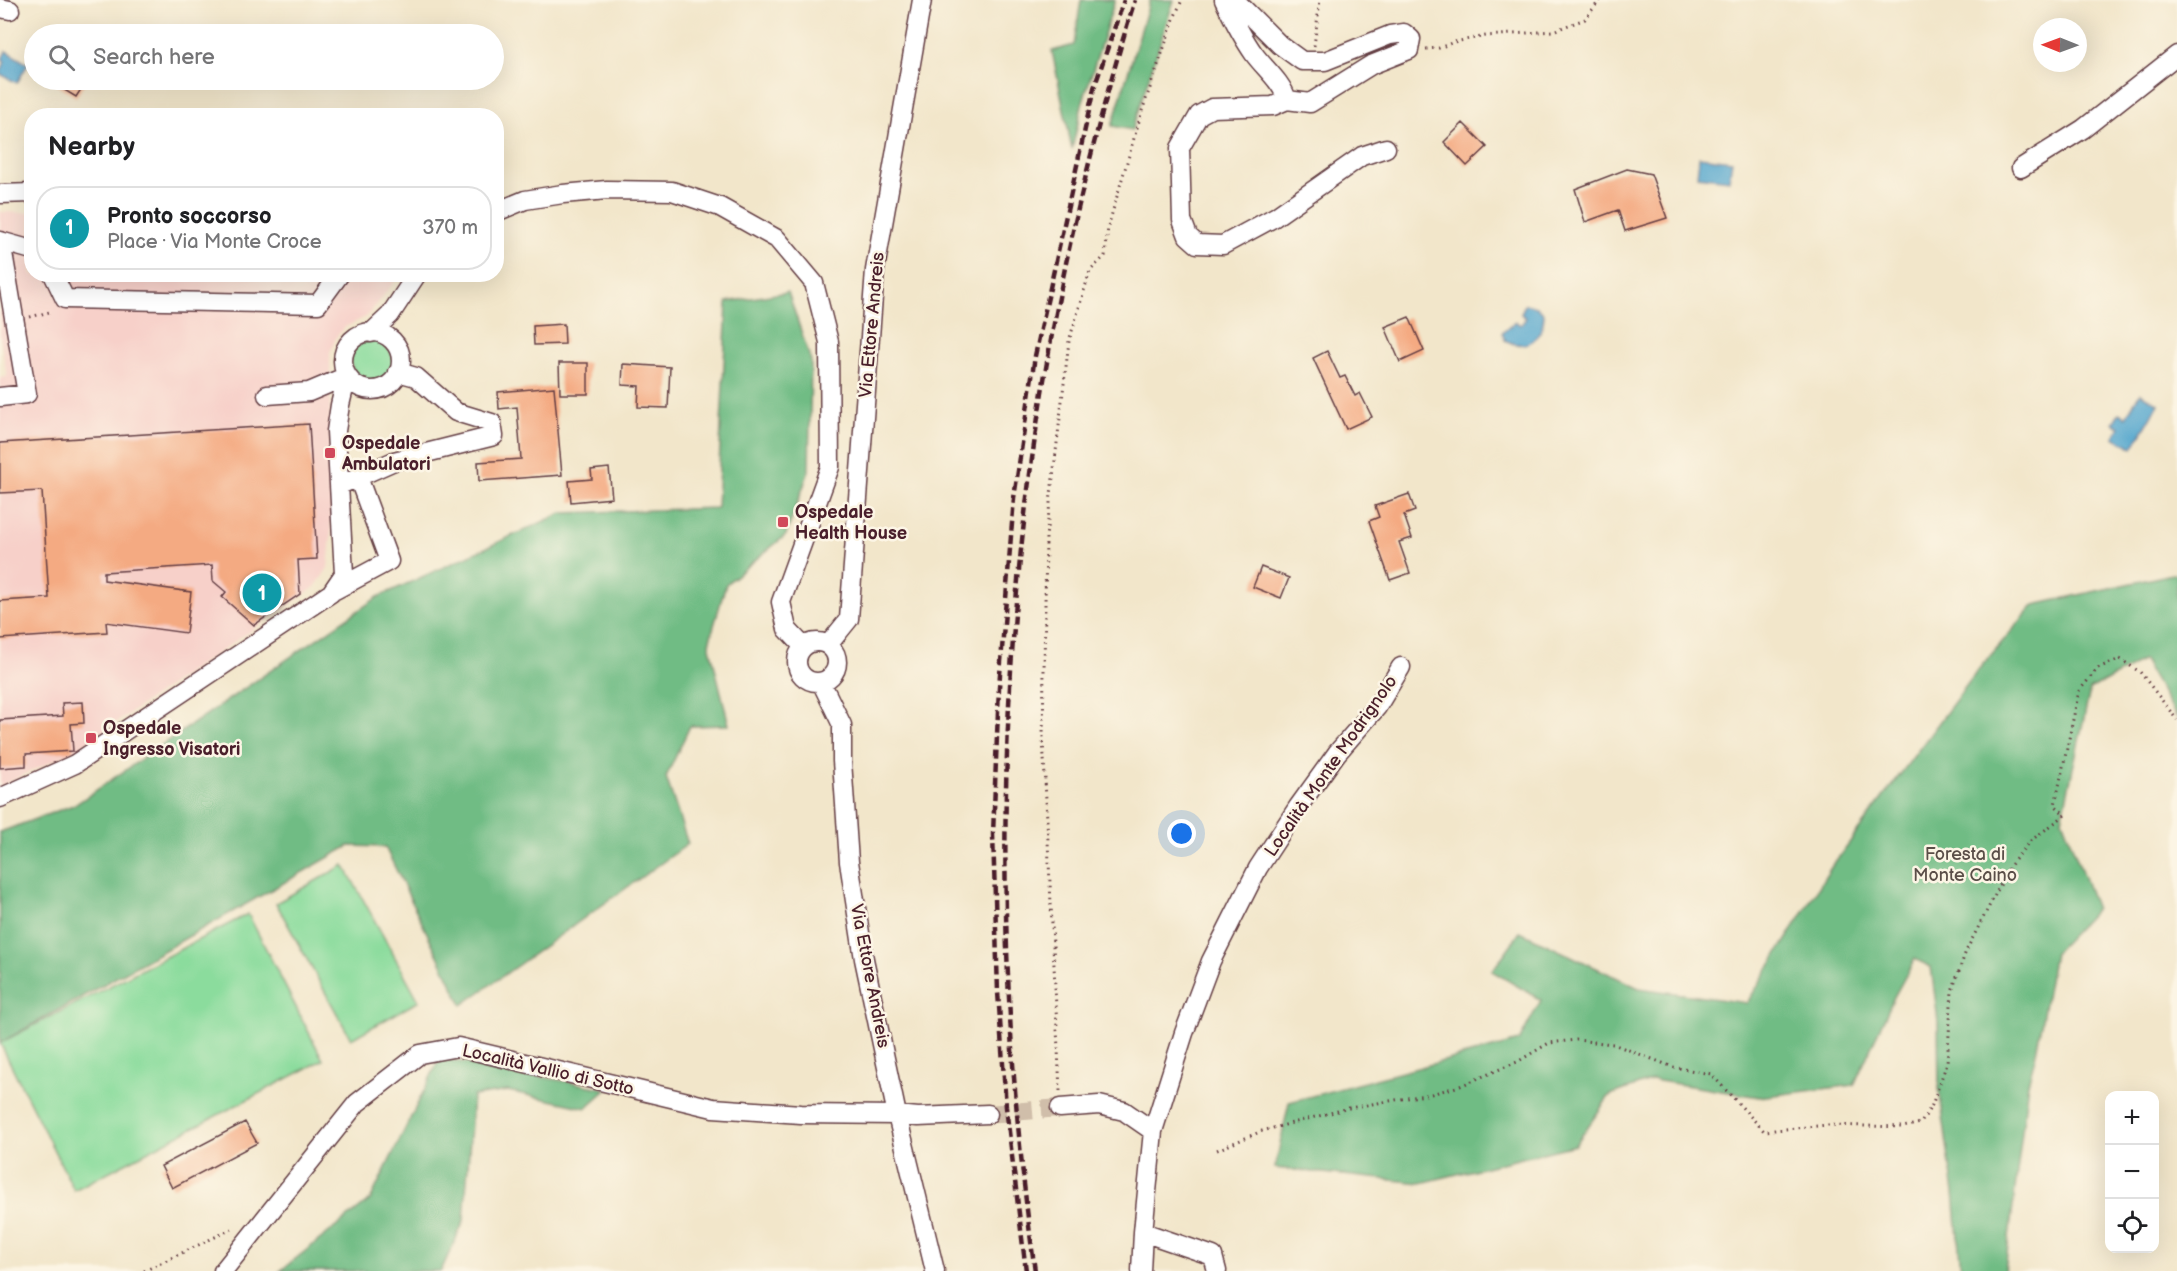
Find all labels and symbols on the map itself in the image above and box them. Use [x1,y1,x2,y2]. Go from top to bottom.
north arrow [2033,18,2087,72]
street label: Via Ettore Andreis [855,251,889,399]
place label: Ospedale Ambulatori [341,433,431,475]
marker: Ospedale Ambulatori [323,446,337,460]
place label: Ospedale Health House [795,502,907,544]
marker: Ospedale Health House [776,515,790,529]
pin: 1 [242,570,282,616]
street label: Località Monte Modrignolo [1260,671,1402,861]
place label: Ospedale Ingresso Visatori [103,718,241,760]
marker: Ospedale Ingresso Visatori [84,731,98,745]
your location [1167,819,1196,848]
park label: Foresta di Monte Caino [1913,844,2017,886]
street label: Via Ettore Andreis [846,902,894,1050]
street label: Località Vallio di Sotto [460,1040,636,1100]

